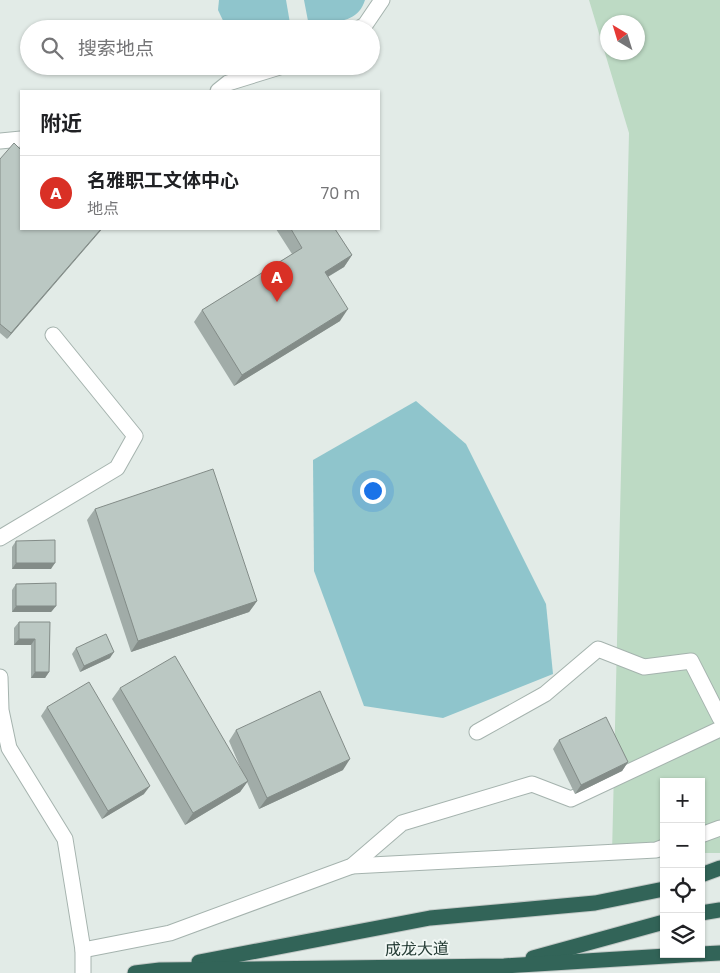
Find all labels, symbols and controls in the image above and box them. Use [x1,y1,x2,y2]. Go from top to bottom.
north arrow [600,15,645,60]
search box [20,20,380,75]
icon: search [38,34,66,62]
text: 搜索地点 [78,35,154,62]
text: 附近 [40,109,82,138]
text: 名雅职工文体中心 [87,167,239,194]
text: A [50,182,62,205]
text: 70 m [320,182,360,205]
text: 地点 [87,197,119,220]
pin: A [261,261,293,302]
your location [360,478,386,504]
map controls [660,778,705,958]
button: + [660,778,705,823]
button: − [660,823,705,868]
button: locate [660,868,705,913]
button: layers [660,913,705,958]
street label: 成龙大道 [385,937,449,961]

